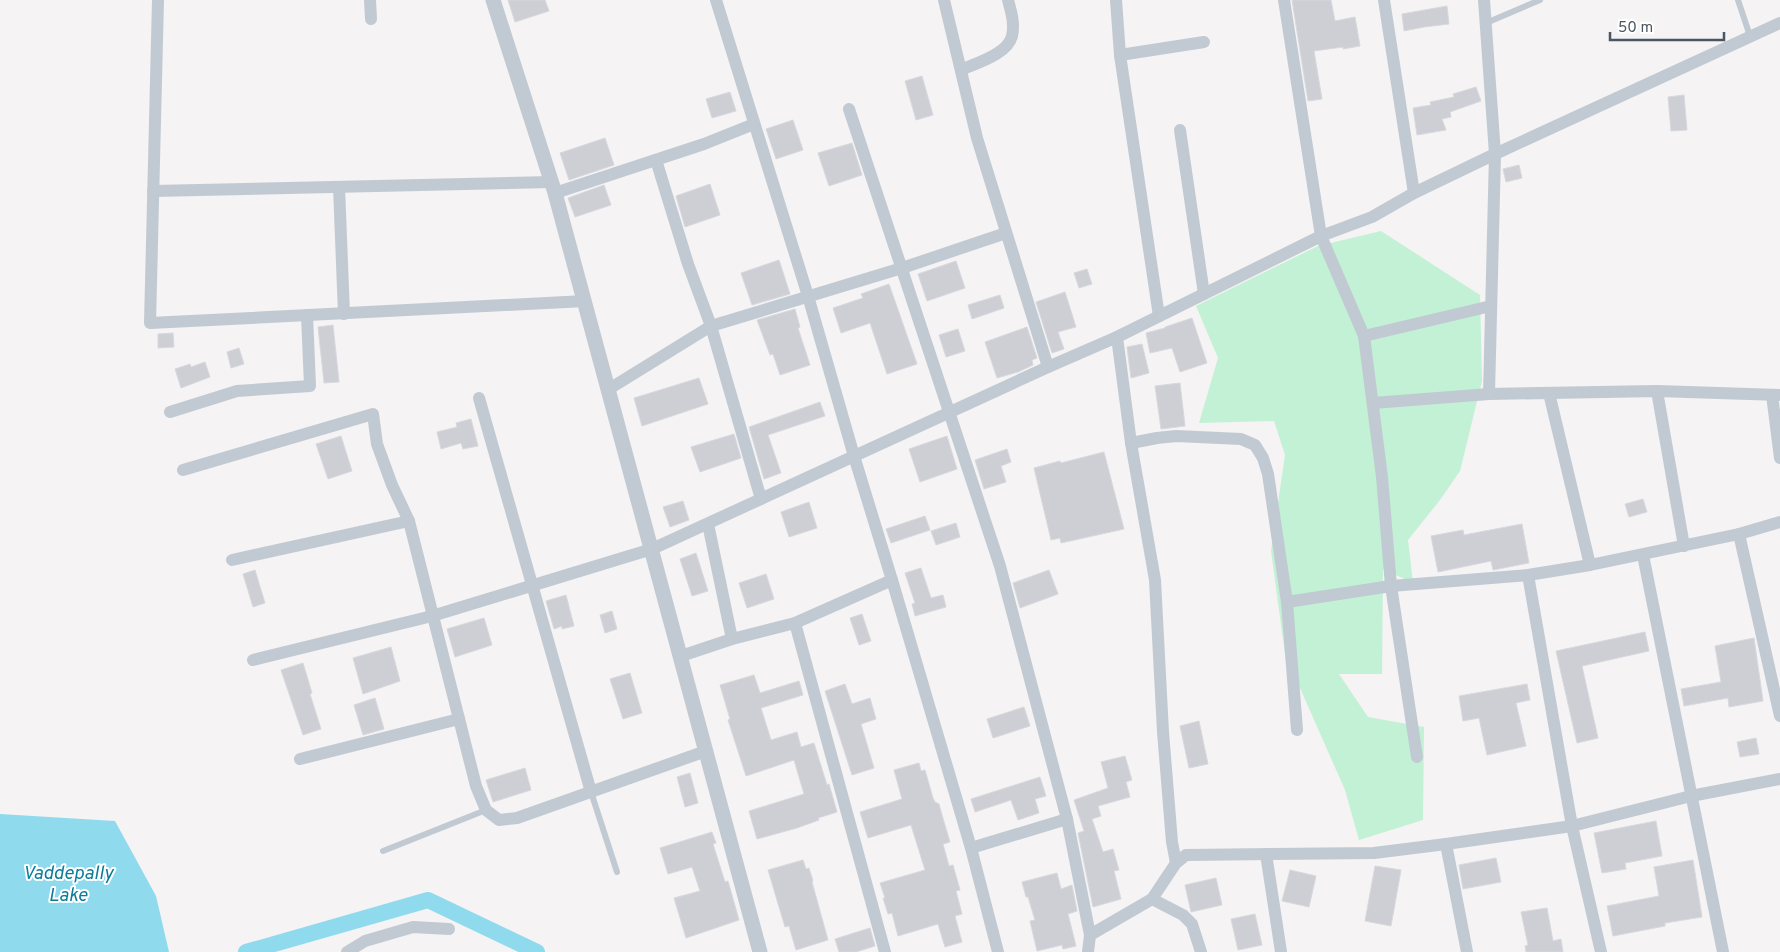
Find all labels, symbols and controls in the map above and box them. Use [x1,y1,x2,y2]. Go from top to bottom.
scale bar [1610,10,1724,42]
text: 50 m [1618,19,1653,38]
water label: Vaddepally Lake [23,862,115,908]

